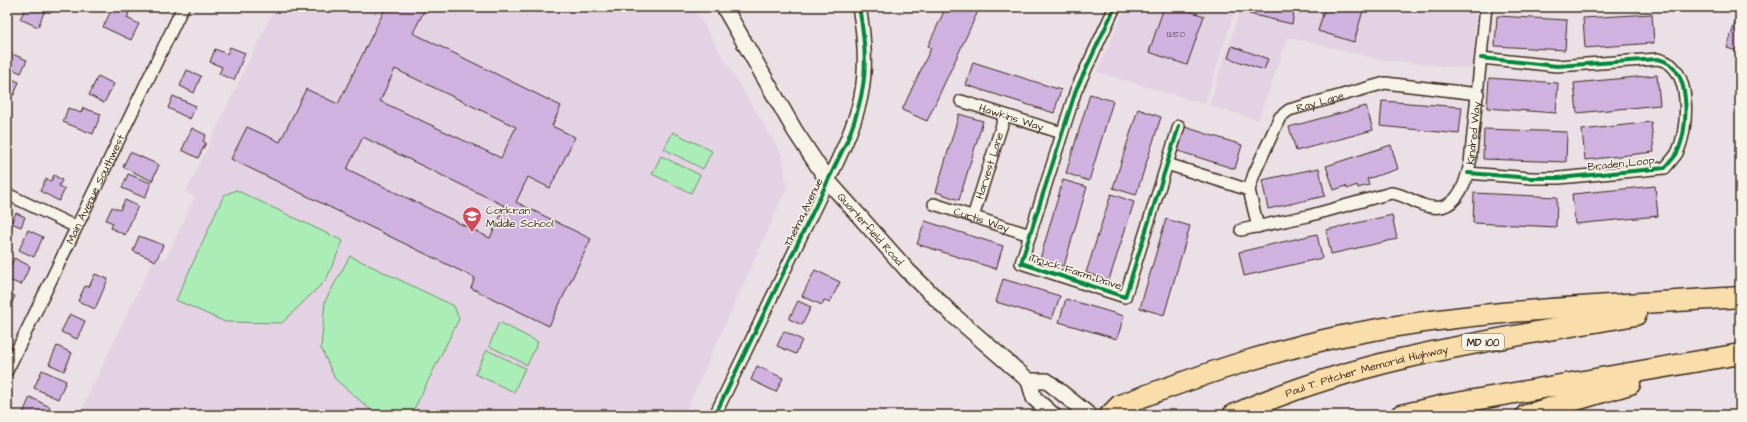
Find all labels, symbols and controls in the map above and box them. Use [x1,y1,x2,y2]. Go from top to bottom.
house number: 1250 [1167,28,1185,41]
street label: Ray Lane [1295,88,1346,116]
street label: Hawkins Way [977,100,1046,136]
street label: Kindred Way [1463,101,1485,166]
street label: Harvest Lane [972,130,1007,201]
street label: Main Avenue Southwest [62,132,129,247]
street label: Braden Loop [1587,153,1655,174]
street label: Thelma Avenue [780,176,826,249]
street label: Quarterfield Road [834,190,907,269]
place label: Corkran Middle School [486,203,554,231]
street label: Curtis Way [952,204,1011,237]
school or university icon: Corkran Middle School [461,205,483,233]
street label: Truck Farm Drive [1028,250,1124,293]
road number: MD 100 [1462,334,1504,350]
street label: Paul T. Pitcher Memorial Highway [1283,342,1450,401]

